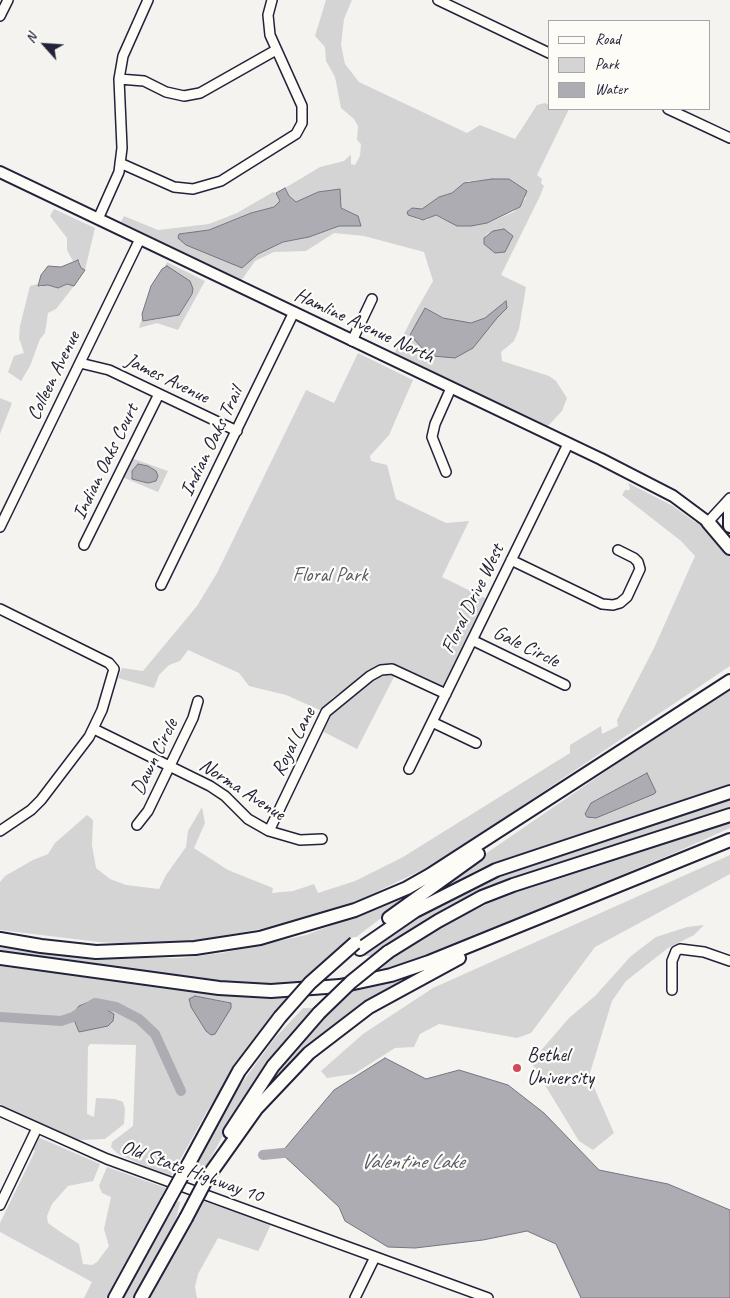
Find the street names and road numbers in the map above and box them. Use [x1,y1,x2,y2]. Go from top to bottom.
street label: Hamline Avenue North [290,283,438,369]
street label: Colleen Avenue [22,328,86,424]
street label: James Avenue [121,348,213,410]
street label: Indian Oaks Trail [175,384,249,500]
street label: Indian Oaks Court [68,400,144,524]
street label: Floral Drive West [436,540,510,658]
street label: Gale Circle [489,621,563,673]
street label: Royal Lane [267,704,321,780]
street label: Dawn Circle [126,715,184,799]
street label: Norma Avenue [195,753,289,827]
street label: Old State Highway 10 [118,1135,266,1209]

